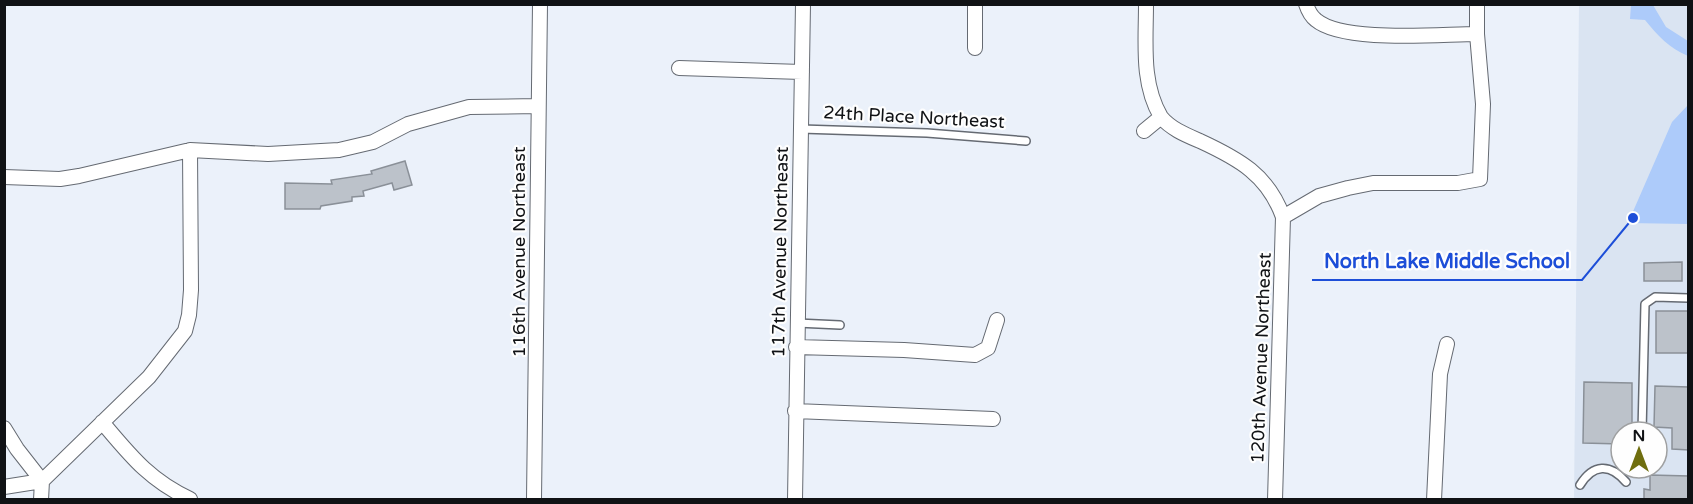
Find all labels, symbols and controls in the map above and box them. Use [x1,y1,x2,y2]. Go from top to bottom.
street label: 24th Place Northeast [823,101,1005,133]
street label: 116th Avenue Northeast [508,146,530,358]
street label: 117th Avenue Northeast [767,146,793,358]
callout: North Lake Middle School [1312,242,1582,280]
text: North Lake Middle School [1324,250,1570,274]
street label: 120th Avenue Northeast [1246,252,1276,464]
north arrow [1609,420,1669,480]
text: N [1633,426,1645,446]

